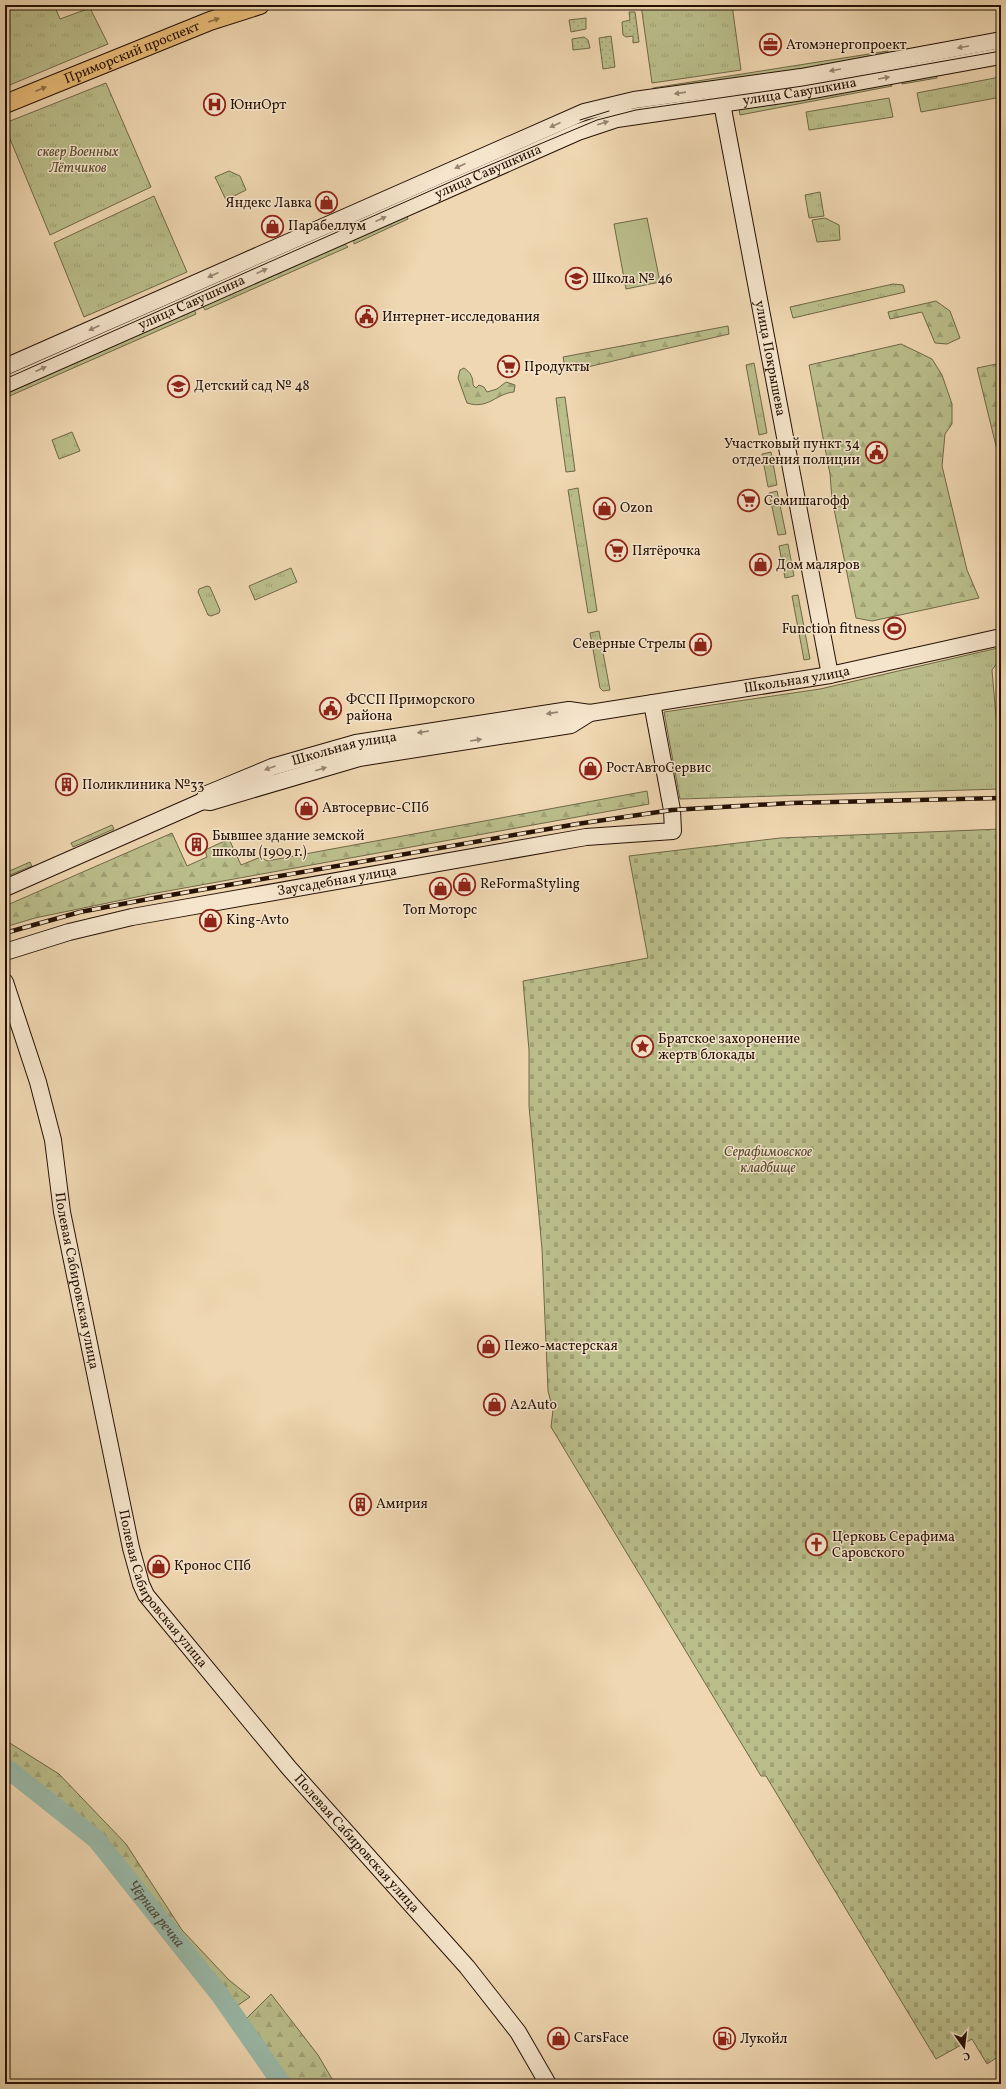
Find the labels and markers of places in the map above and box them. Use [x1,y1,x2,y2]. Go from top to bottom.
office icon: Атомэнергопроект [757,32,783,58]
place label: Атомэнергопроект [786,36,907,55]
hospital icon: ЮниОрт [201,92,227,118]
place label: ЮниОрт [230,96,286,115]
shop icon: Яндекс Лавка [314,190,340,216]
place label: Яндекс Лавка [226,194,312,213]
shop icon: Парабеллум [260,213,286,239]
place label: Парабеллум [288,217,366,236]
school or university icon: Школа № 46 [564,266,590,292]
place label: Школа № 46 [592,270,673,289]
public building icon: Интернет-исследования [354,304,380,330]
place label: Интернет-исследования [382,308,540,327]
supermarket icon: Продукты [496,354,522,380]
place label: Продукты [524,358,590,377]
school or university icon: Детский сад № 48 [166,373,192,399]
place label: Детский сад № 48 [194,377,310,396]
place label: Участковый пункт 34 отделения полиции [724,435,860,470]
public building icon: Участковый пункт 34 отделения полиции [863,439,889,465]
supermarket icon: Семишагофф [735,488,761,514]
place label: Семишагофф [764,492,850,511]
shop icon: Ozon [592,495,618,521]
place label: Ozon [620,499,653,518]
supermarket icon: Пятёрочка [604,538,630,564]
place label: Пятёрочка [632,542,701,561]
shop icon: Дом маляров [747,552,773,578]
place label: Дом маляров [776,556,860,575]
sports icon: Function fitness [882,616,908,642]
place label: Function fitness [782,620,880,639]
shop icon: Северные Стрелы [688,631,714,657]
place label: Северные Стрелы [573,635,686,654]
place label: ФССП Приморского района [346,691,475,726]
public building icon: ФССП Приморского района [317,695,343,721]
shop icon: РостАвтоСервис [577,755,603,781]
place label: РостАвтоСервис [606,759,711,778]
building icon: Поликлиника №33 [54,772,80,798]
place label: Поликлиника №33 [82,776,205,795]
shop icon: Автосервис-СПб [294,795,320,821]
place label: Автосервис-СПб [322,799,429,818]
place label: Бывшее здание земской школы (1909 г.) [212,827,365,862]
building icon: Бывшее здание земской школы (1909 г.) [184,831,210,857]
shop icon: ReFormaStyling [451,871,477,897]
shop icon: Топ Моторс [427,875,453,901]
place label: ReFormaStyling [480,875,580,894]
place label: Топ Моторс [403,901,477,920]
shop icon: King-Avto [197,907,223,933]
place label: King-Avto [226,911,289,930]
place label: Братское захоронение жертв блокады [658,1030,800,1065]
place icon: Братское захоронение жертв блокады [630,1034,656,1060]
shop icon: Пежо-мастерская [475,1333,501,1359]
place label: Пежо-мастерская [504,1337,618,1356]
shop icon: A2Auto [482,1392,508,1418]
place label: A2Auto [510,1396,557,1415]
building icon: Амирия [347,1491,373,1517]
place label: Амирия [376,1495,428,1514]
place label: Церковь Серафима Саровского [832,1528,955,1563]
church icon: Церковь Серафима Саровского [803,1532,829,1558]
shop icon: Кронос СПб [145,1553,171,1579]
place label: Кронос СПб [174,1557,251,1576]
shop icon: CarsFace [546,2025,572,2051]
fuel station icon: Лукойл [712,2026,738,2052]
place label: CarsFace [574,2029,629,2048]
place label: Лукойл [740,2030,788,2049]

